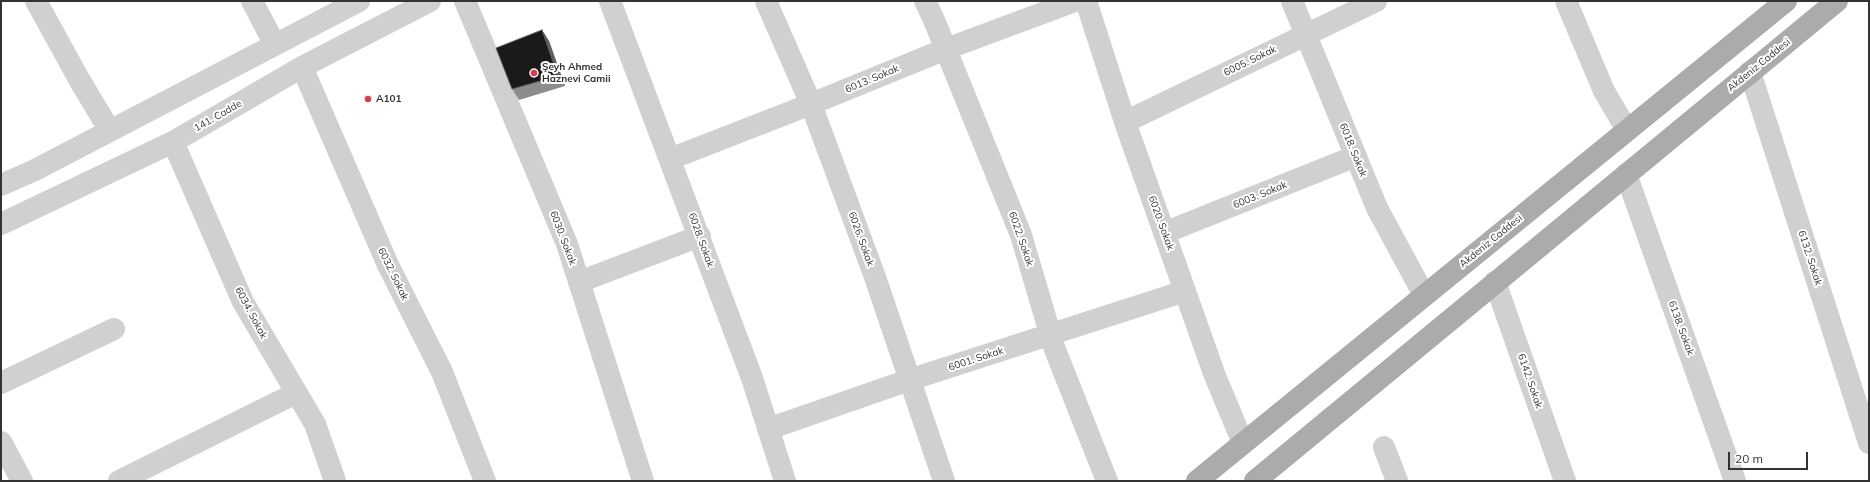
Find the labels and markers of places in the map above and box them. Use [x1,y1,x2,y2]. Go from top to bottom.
place label: Şeyh Ahmed Haznevi Camii [542,61,610,84]
marker: Şeyh Ahmed Haznevi Camii [529,68,539,78]
place label: A101 [376,93,401,105]
marker: A101 [363,94,373,104]

